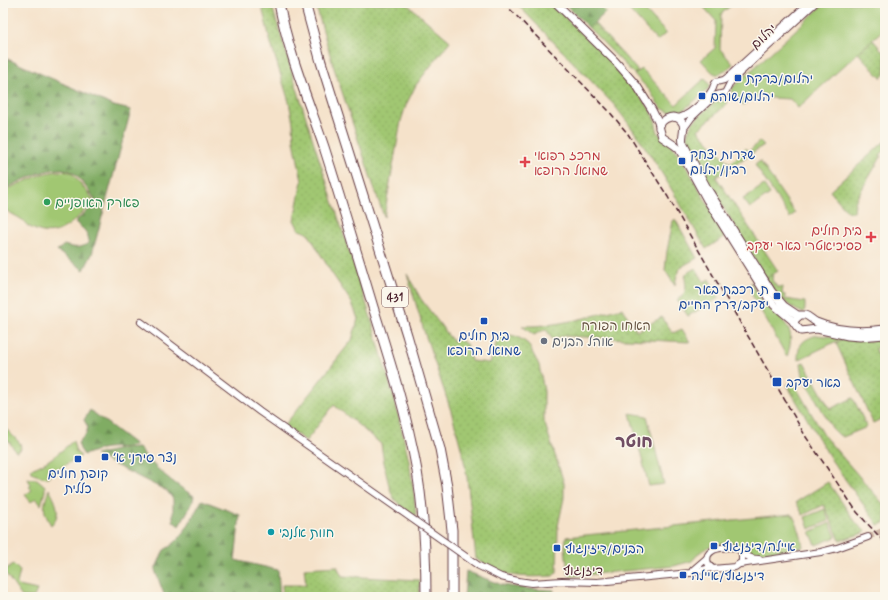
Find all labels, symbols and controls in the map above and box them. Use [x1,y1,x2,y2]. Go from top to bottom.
street label: יהלום [747,21,781,53]
place label: יהלום/ברקת [745,71,813,88]
marker: יהלום/ברקת [733,73,743,83]
place label: יהלום/שוהם [710,89,774,106]
marker: יהלום/שוהם [697,91,707,101]
place label: שדרות יצחק רבין/יהלום [690,147,755,179]
place label: מרכז רפואי שמואל הרופא [534,148,608,180]
marker: מרכז רפואי שמואל הרופא [519,156,531,168]
marker: שדרות יצחק רבין/יהלום [677,156,687,166]
place label: פארק האופניים [55,195,139,212]
marker: פארק האופניים [42,197,52,207]
place label: בית חולים פסיכיאטרי באר יעקב [746,223,862,255]
marker: בית חולים פסיכיאטרי באר יעקב [865,231,877,243]
place label: ת. רכבת באר יעקב/דרך החיים [679,282,769,314]
road number: 431 [382,287,408,307]
marker: ת. רכבת באר יעקב/דרך החיים [772,291,782,301]
marker: בית חולים שמואל הרופא [479,316,489,326]
park label: האחו הפורח [581,318,651,335]
place label: בית חולים שמואל הרופא [447,328,521,360]
place label: אוהל הבנים [552,334,613,351]
marker: אוהל הבנים [539,336,549,346]
place label: באר יעקב [786,375,841,392]
marker: באר יעקב [771,376,783,388]
district label: חוטר [615,431,653,453]
place label: נצר סירני א׳ [113,450,177,467]
marker: נצר סירני א׳ [100,452,110,462]
marker: קופת חולים כללית [73,454,83,464]
place label: קופת חולים כללית [48,466,108,498]
place label: חוות אלנבי [279,525,334,542]
marker: חוות אלנבי [266,527,276,537]
place label: איילה/דיזנגוף [722,539,795,556]
place label: הבנים/דיזינגוף [565,541,644,558]
marker: איילה/דיזנגוף [709,541,719,551]
marker: הבנים/דיזינגוף [552,543,562,553]
street label: דיזנגוף [563,563,603,580]
place label: דיזנגוף/איילה [691,568,764,585]
marker: דיזנגוף/איילה [678,570,688,580]

